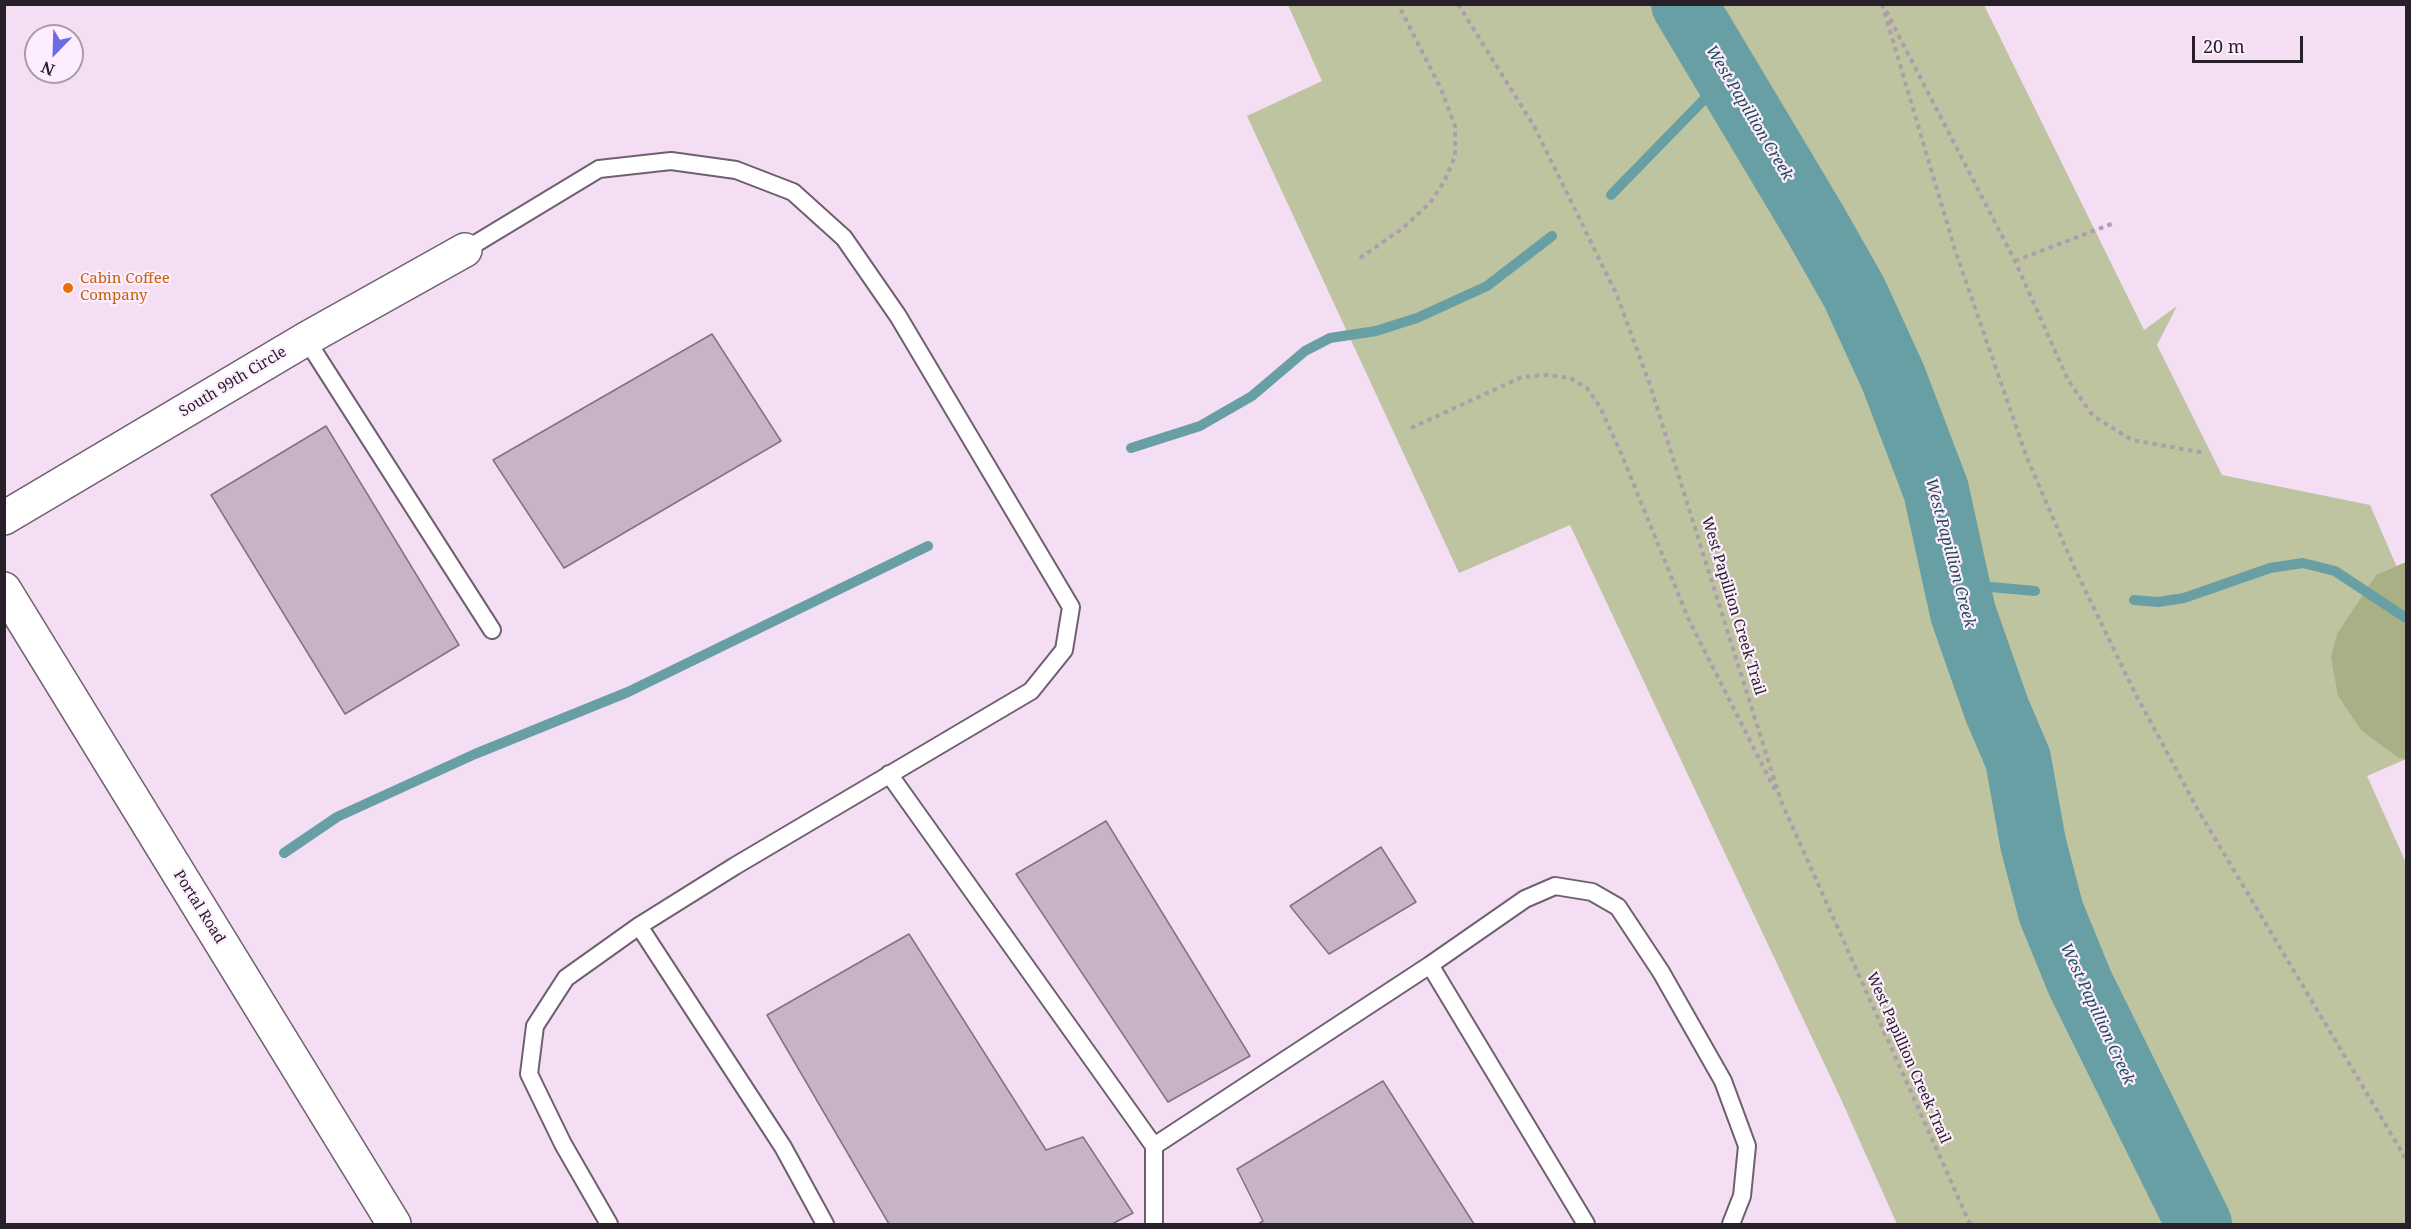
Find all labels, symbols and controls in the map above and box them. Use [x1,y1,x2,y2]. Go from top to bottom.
north arrow [24,24,84,84]
scale bar [2195,24,2306,62]
text: 20 m [2203,34,2245,58]
water label: West Papillion Creek [1701,42,1797,184]
text: N [38,56,58,81]
place label: Cabin Coffee Company [80,270,170,305]
marker: Cabin Coffee Company [61,281,75,295]
street label: South 99th Circle [176,343,290,421]
water label: West Papillion Creek [1921,476,1979,630]
street label: West Papillion Creek Trail [1697,515,1769,697]
street label: Portal Road [169,867,229,947]
water label: West Papillion Creek [2056,940,2138,1088]
street label: West Papillion Creek Trail [1862,970,1954,1146]

